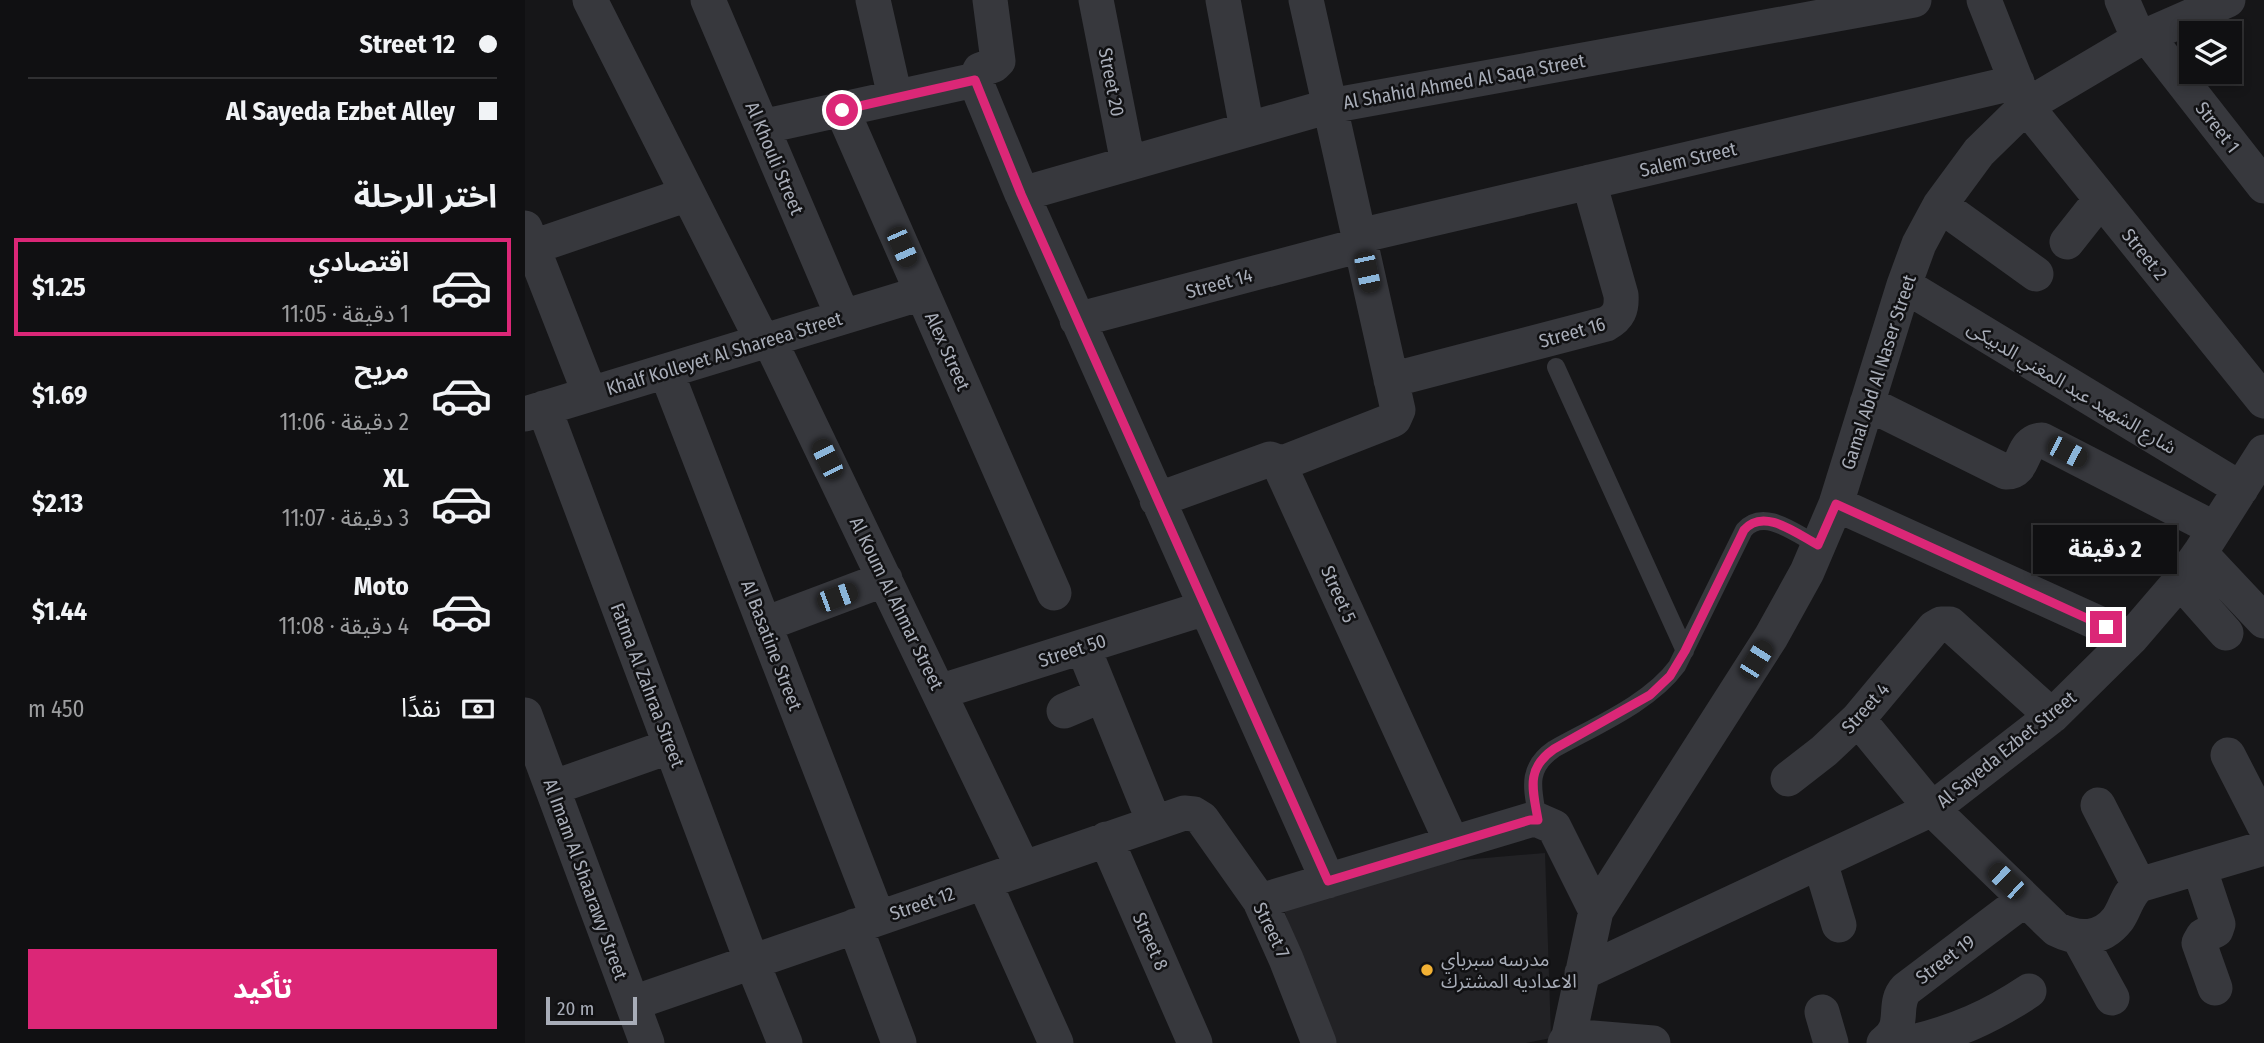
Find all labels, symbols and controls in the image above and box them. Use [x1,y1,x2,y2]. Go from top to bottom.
map controls [2179,21,2242,84]
button: layers [2179,21,2242,84]
text: Street 12 [360,29,455,60]
street label: Street 20 [1094,46,1129,118]
street label: Al Shahid Ahmed Al Saqa Street [1341,49,1588,114]
route start [826,94,858,126]
text: Al Sayeda Ezbet Alley [226,96,455,127]
street label: Street 1 [2191,97,2245,157]
street label: Al Khouli Street [740,98,809,219]
street label: Salem Street [1637,137,1740,182]
text: اختر الرحلة [354,177,497,215]
car [884,224,921,270]
street label: Street 2 [2117,224,2172,285]
text: اقتصادي [309,247,409,278]
car [1353,249,1382,295]
icon: car [430,256,493,319]
street label: Street 14 [1183,264,1255,303]
street label: Gamal Abd Al Naser Street [1836,271,1921,473]
text: $1.25 [32,272,86,303]
text: 1 دقيقة · 11:05 [281,300,409,328]
street label: Khalf Kolleyet Al Shareea Street [603,306,846,400]
street label: Alex Street [920,308,975,395]
street label: Street 16 [1536,312,1608,353]
street label: شارع الشهيد عبد المغني الدبيكى [1961,316,2180,462]
text: مريح [354,355,409,386]
icon: car [430,364,493,427]
text: $1.69 [32,380,87,411]
text: 2 دقيقة · 11:06 [279,408,409,436]
car [2044,433,2091,471]
car [809,436,846,482]
text: XL [383,463,409,494]
icon: car [430,472,493,535]
text: $2.13 [32,488,83,519]
text: 3 دقيقة · 11:07 [282,504,409,532]
street label: Al Koum Al Ahmar Street [845,513,949,694]
callout: 2 دقيقة [2034,526,2178,574]
text: 2 دقيقة [2068,535,2142,563]
street label: Street 5 [1316,562,1361,626]
text: Moto [354,571,409,602]
street label: Al Basatine Street [736,577,807,714]
icon: car [430,580,493,643]
car [814,580,861,614]
text: $1.44 [32,596,87,627]
street label: Fatma Al Zahraa Street [606,600,690,771]
route end [2090,611,2122,643]
text: 4 دقيقة · 11:08 [278,612,409,640]
street label: Street 50 [1035,629,1109,672]
car [1736,637,1777,683]
street label: Street 4 [1837,678,1894,738]
street label: Al Sayeda Ezbet Street [1932,686,2081,813]
icon: cash [459,690,497,728]
text: نقدًا [401,693,441,724]
text: 450 m [28,695,85,723]
street label: Al Imam Al Shaarawy Street [538,776,633,984]
car [1984,859,2029,903]
street label: Street 12 [887,882,958,925]
street label: Street 7 [1248,899,1295,962]
street label: Street 8 [1128,909,1173,974]
street label: Street 19 [1911,930,1979,989]
place label: مدرسه سبرباي الاعداديه المشترك [1441,948,1577,993]
button: تأكيد [28,949,497,1029]
marker: مدرسه سبرباي الاعداديه المشترك [1419,962,1435,978]
scale bar [546,994,637,1026]
text: 20 m [557,997,594,1020]

